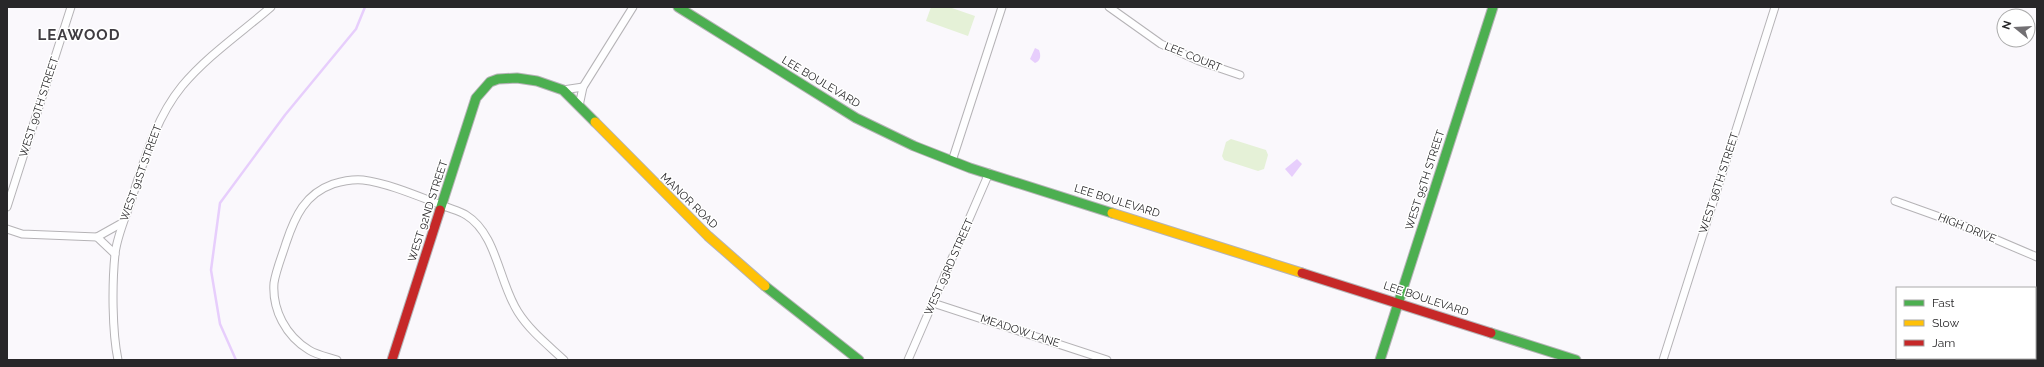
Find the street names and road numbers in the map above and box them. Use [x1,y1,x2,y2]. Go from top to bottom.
street label: LEE COURT [1163,40,1224,74]
street label: LEE BOULEVARD [780,54,863,111]
street label: WEST 90TH STREET [17,55,61,159]
street label: WEST 91ST STREET [118,123,165,223]
street label: WEST 95TH STREET [1403,128,1447,232]
street label: WEST 96TH STREET [1697,131,1742,235]
street label: WEST 92ND STREET [405,158,451,263]
street label: MANOR ROAD [658,171,720,232]
street label: LEE BOULEVARD [1073,182,1162,220]
street label: HIGH DRIVE [1936,210,1998,246]
street label: WEST 93RD STREET [922,216,976,318]
street label: LEE BOULEVARD [1382,279,1470,319]
street label: MEADOW LANE [979,312,1062,350]

